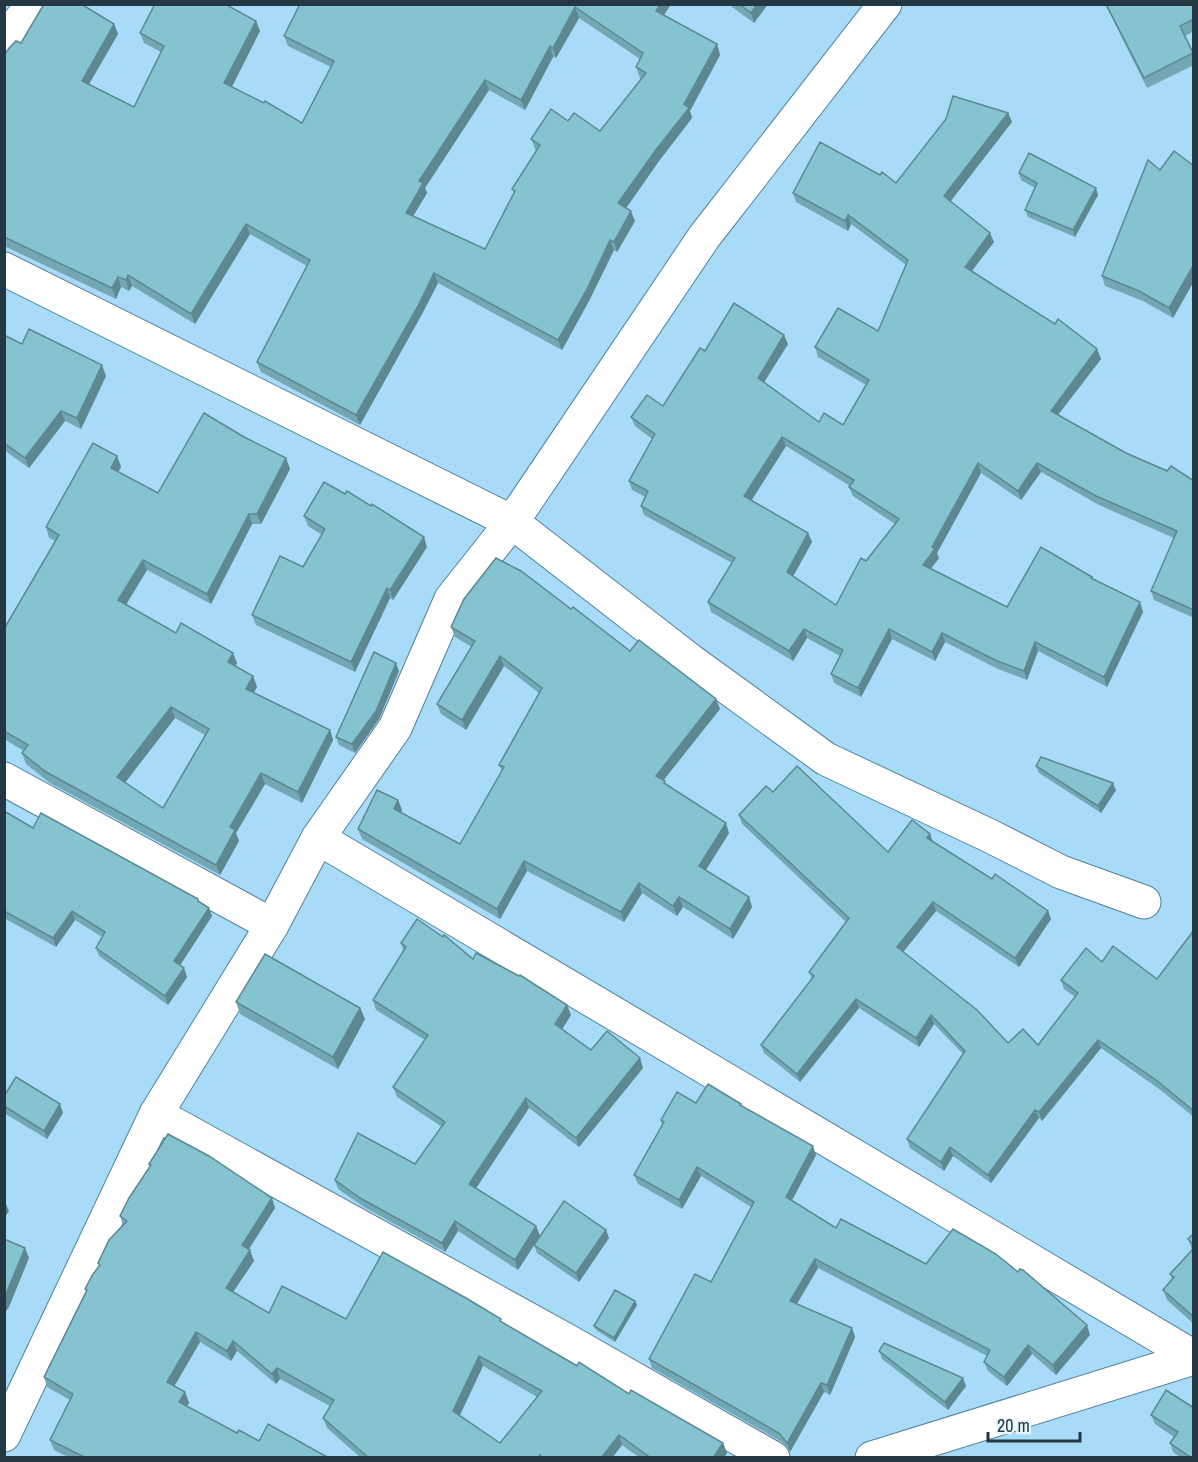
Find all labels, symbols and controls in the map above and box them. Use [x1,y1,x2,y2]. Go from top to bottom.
scale bar [988,1405,1080,1443]
text: 20 m [997,1413,1030,1438]

